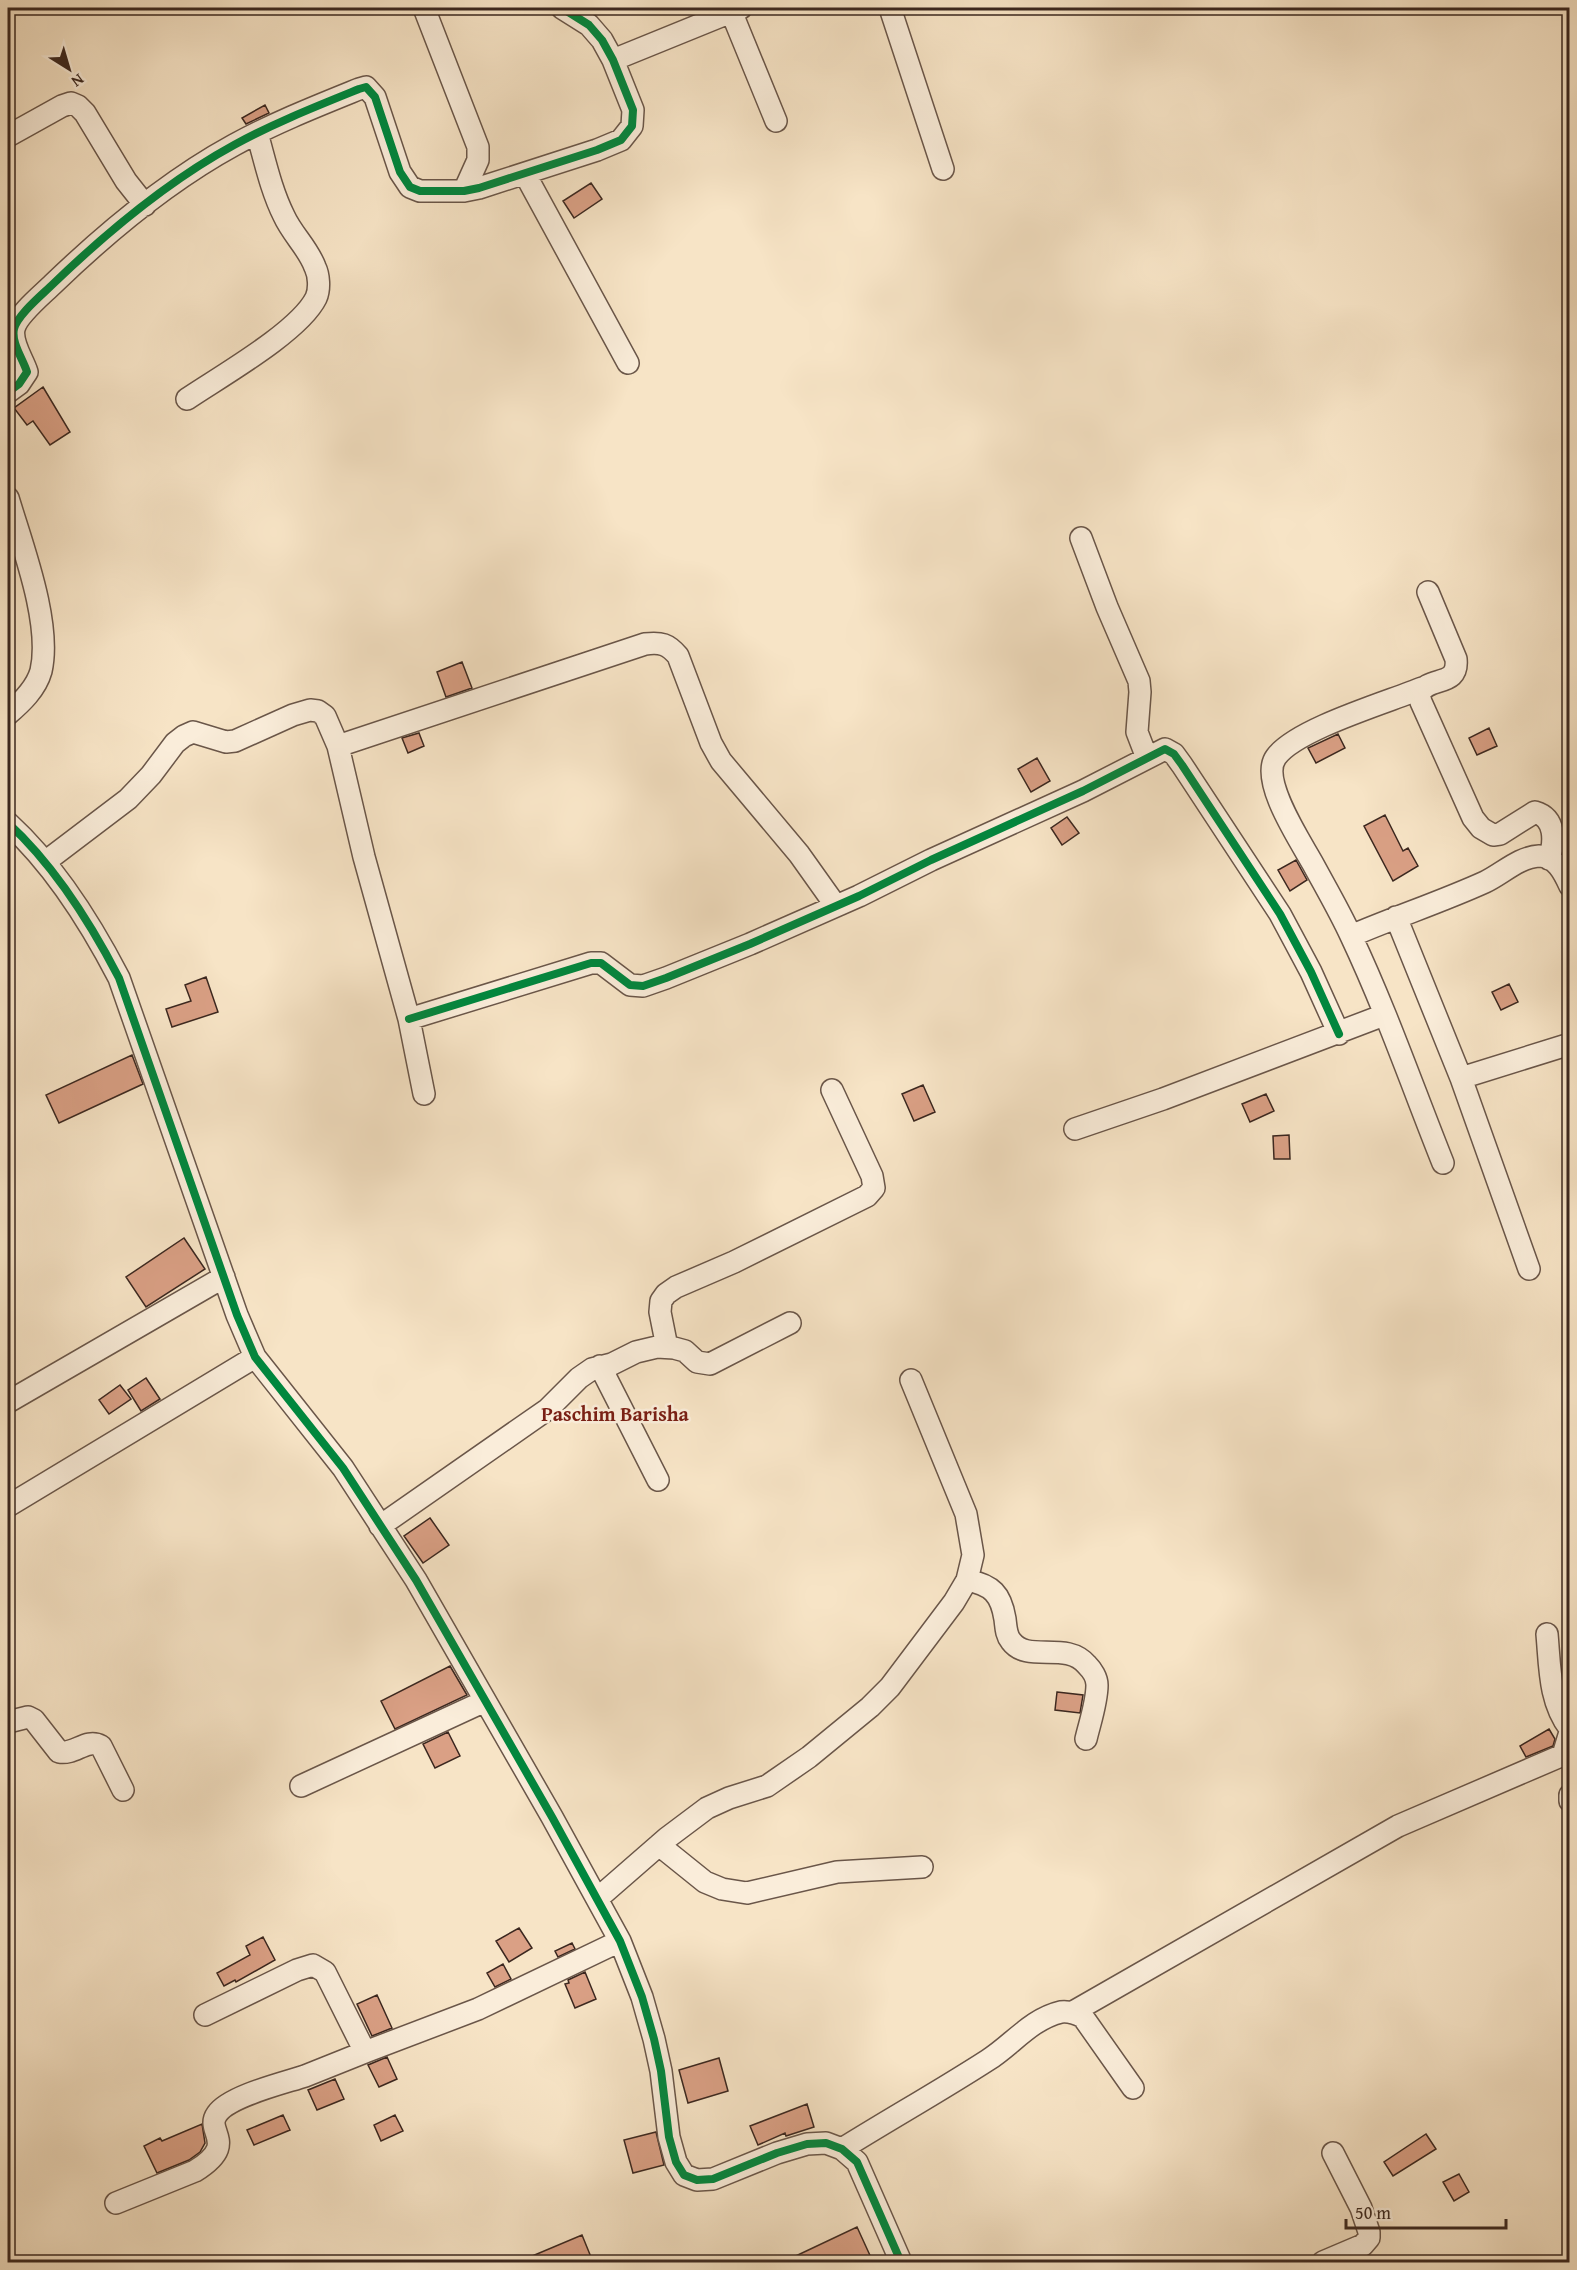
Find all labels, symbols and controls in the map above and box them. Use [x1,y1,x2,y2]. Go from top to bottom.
north arrow [39,39,99,99]
text: N [66,68,90,94]
district label: Paschim Barisha [541,1399,690,1428]
scale bar [1346,2192,1506,2230]
text: 50 m [1355,2199,1391,2226]

